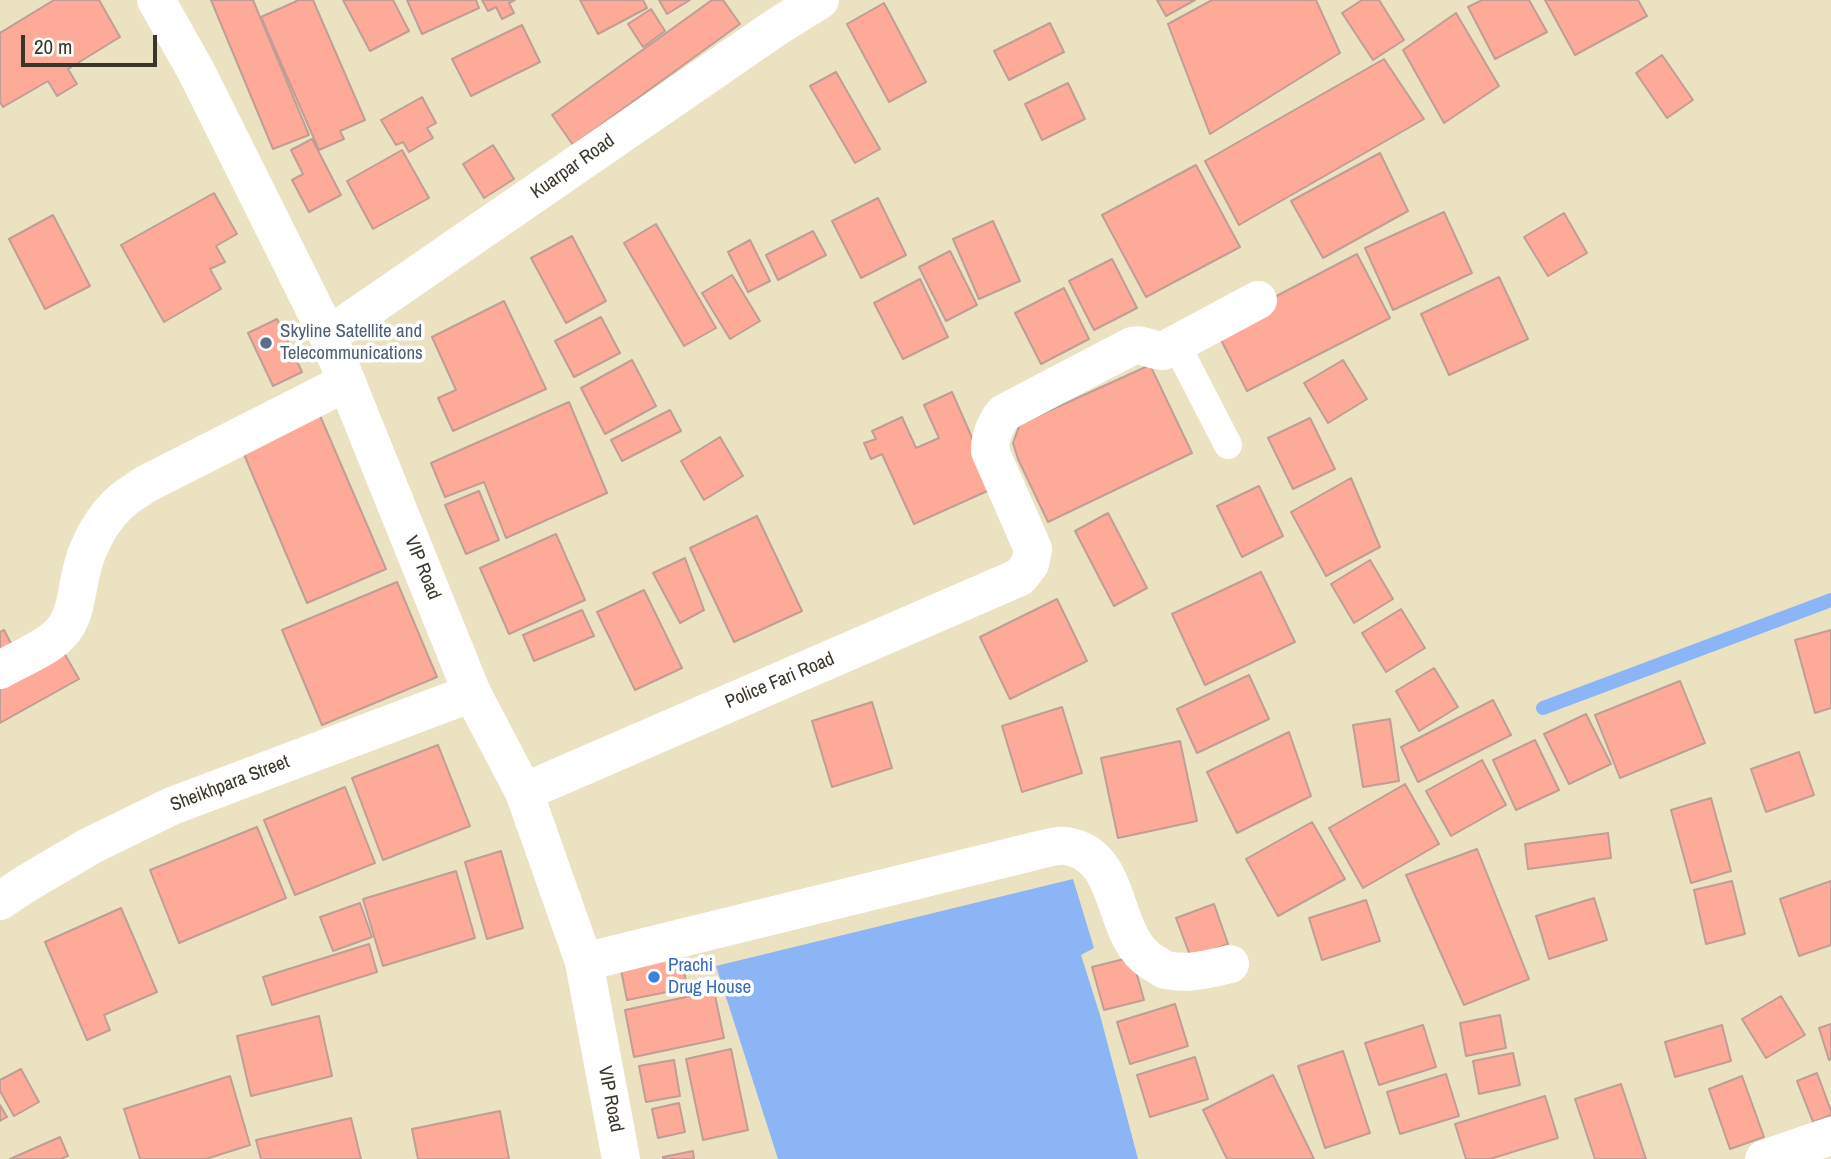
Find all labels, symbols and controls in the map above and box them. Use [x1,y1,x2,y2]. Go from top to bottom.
scale bar [24,21,161,65]
text: 20 m [34,32,72,61]
street label: Kuarpar Road [527,130,619,204]
place label: Skyline Satellite and Telecommunications [280,321,423,365]
marker: Skyline Satellite and Telecommunications [258,335,274,351]
street label: VIP Road [399,533,445,603]
street label: Police Fari Road [722,648,838,714]
street label: Sheikhpara Street [167,751,293,817]
place label: Prachi Drug House [668,955,751,999]
marker: Prachi Drug House [646,969,662,985]
street label: VIP Road [592,1064,628,1134]

